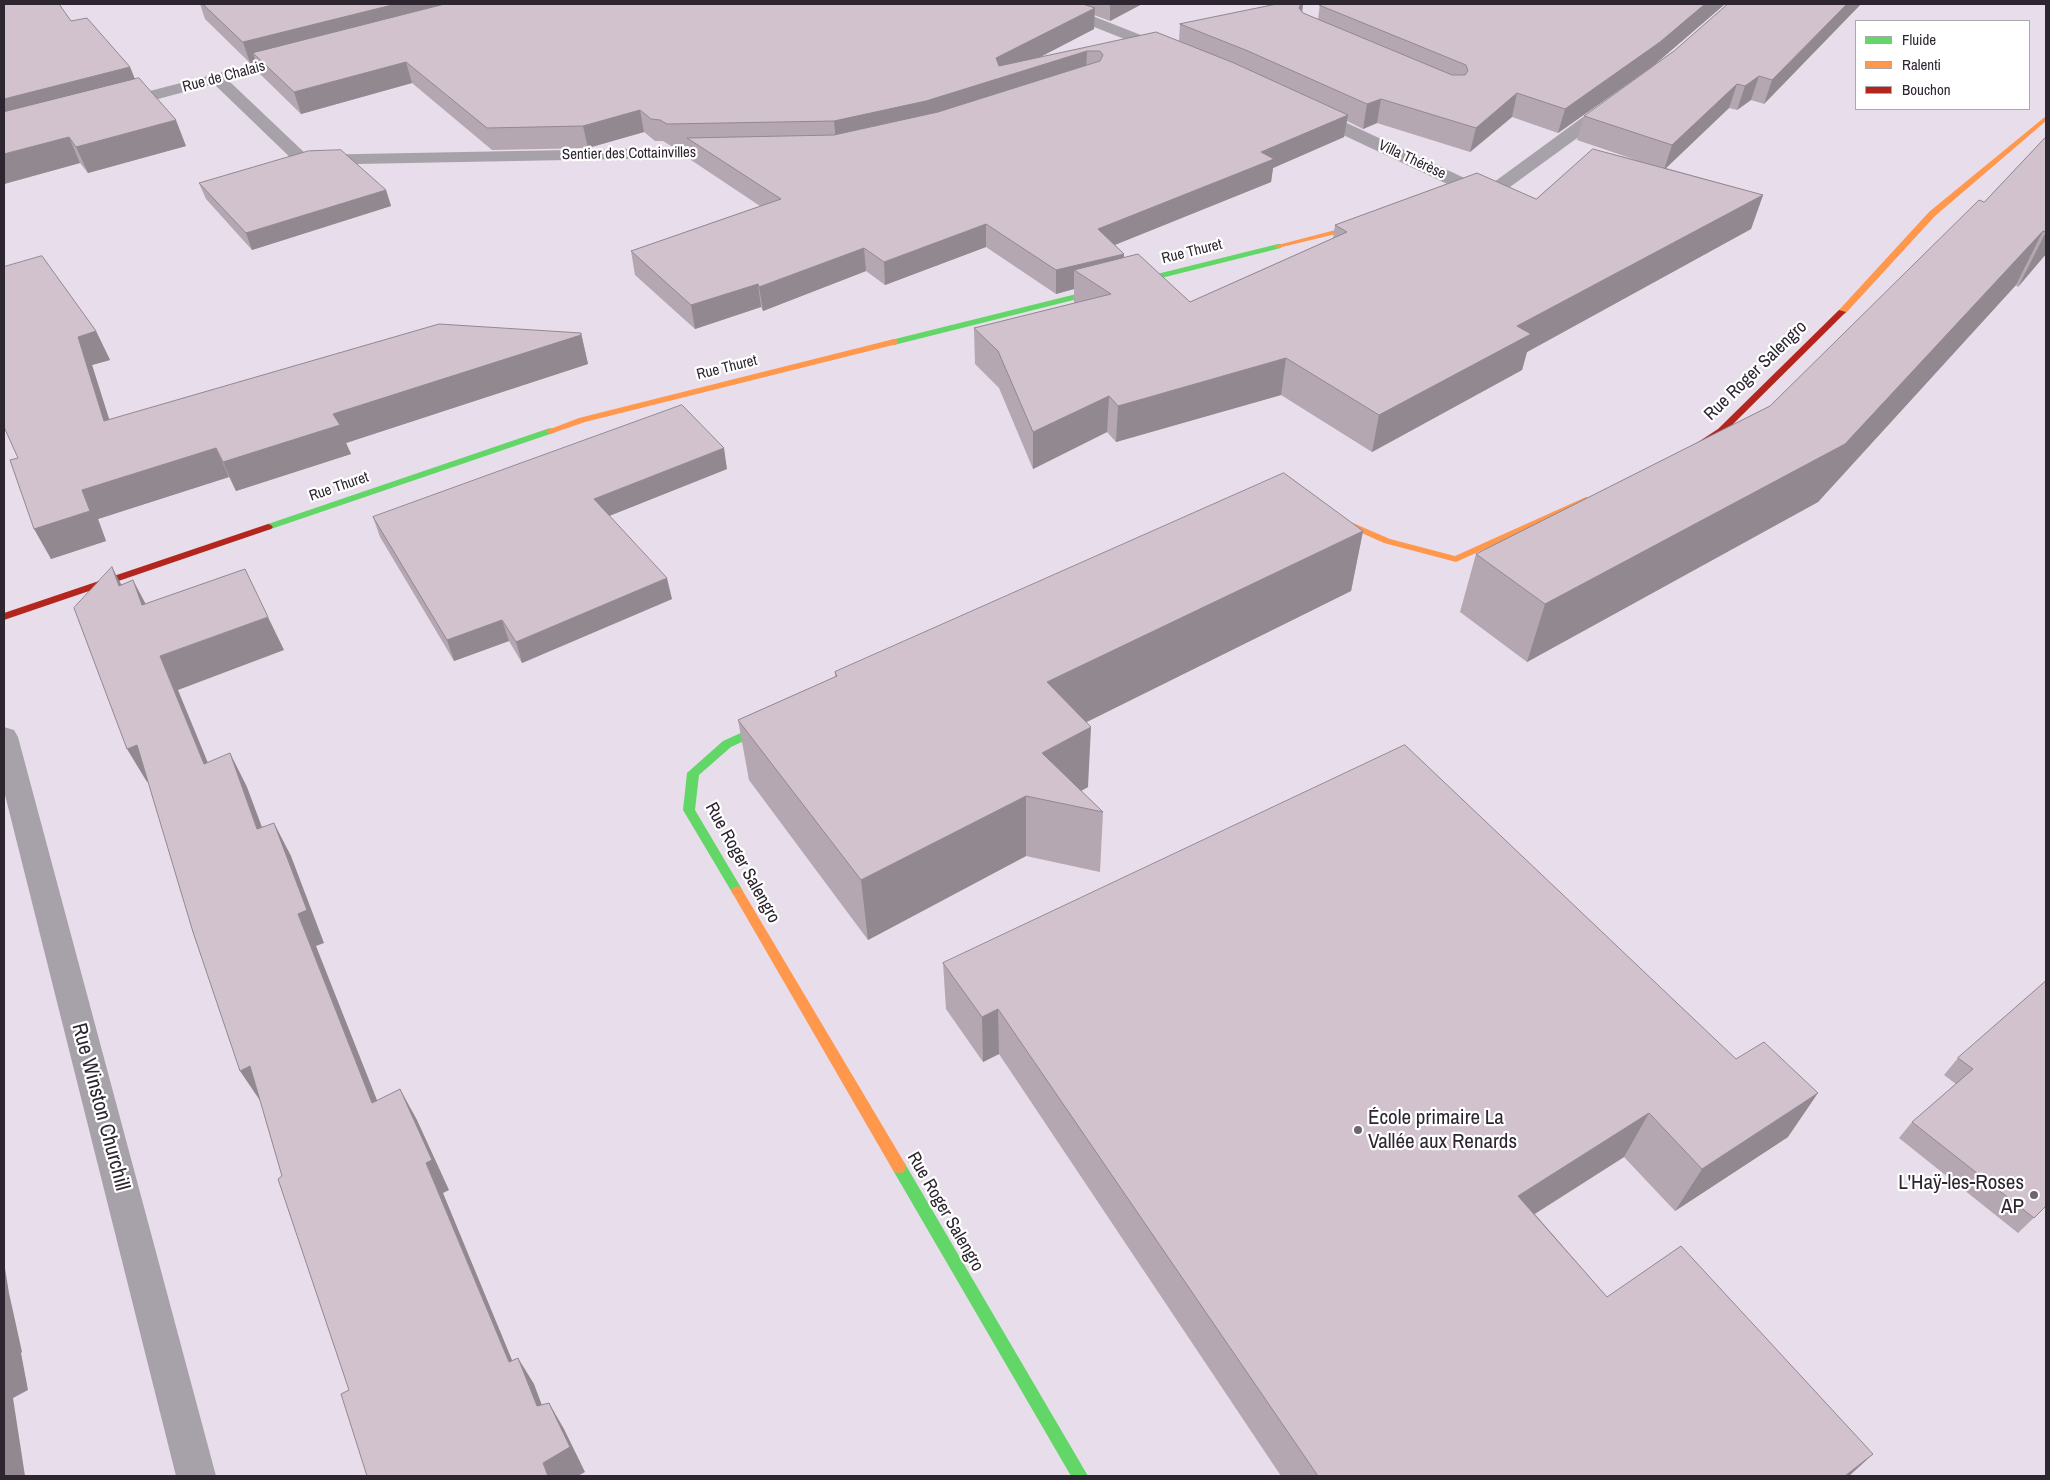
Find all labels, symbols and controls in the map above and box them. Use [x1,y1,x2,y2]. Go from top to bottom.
legend [1855,20,2030,110]
text: Fluide [1902,29,1936,50]
text: Ralenti [1902,54,1941,75]
street label: Rue de Chalais [181,57,267,97]
text: Bouchon [1902,79,1951,100]
street label: Villa Thérèse [1375,137,1449,183]
street label: Sentier des Cottainvilles [562,144,696,164]
street label: Rue Thuret [1160,236,1224,268]
street label: Rue Roger Salengro [1700,316,1812,426]
street label: Rue Thuret [695,352,759,384]
street label: Rue Thuret [307,468,371,506]
street label: Rue Roger Salengro [700,799,784,927]
street label: Rue Winston Churchill [66,1021,134,1193]
place label: École primaire La Vallée aux Renards [1368,1105,1517,1155]
marker: École primaire La Vallée aux Renards [1352,1124,1364,1136]
street label: Rue Roger Salengro [902,1148,988,1276]
place label: L'Haÿ-les-Roses AP [1898,1170,2024,1220]
marker: L'Haÿ-les-Roses AP [2028,1189,2040,1201]

